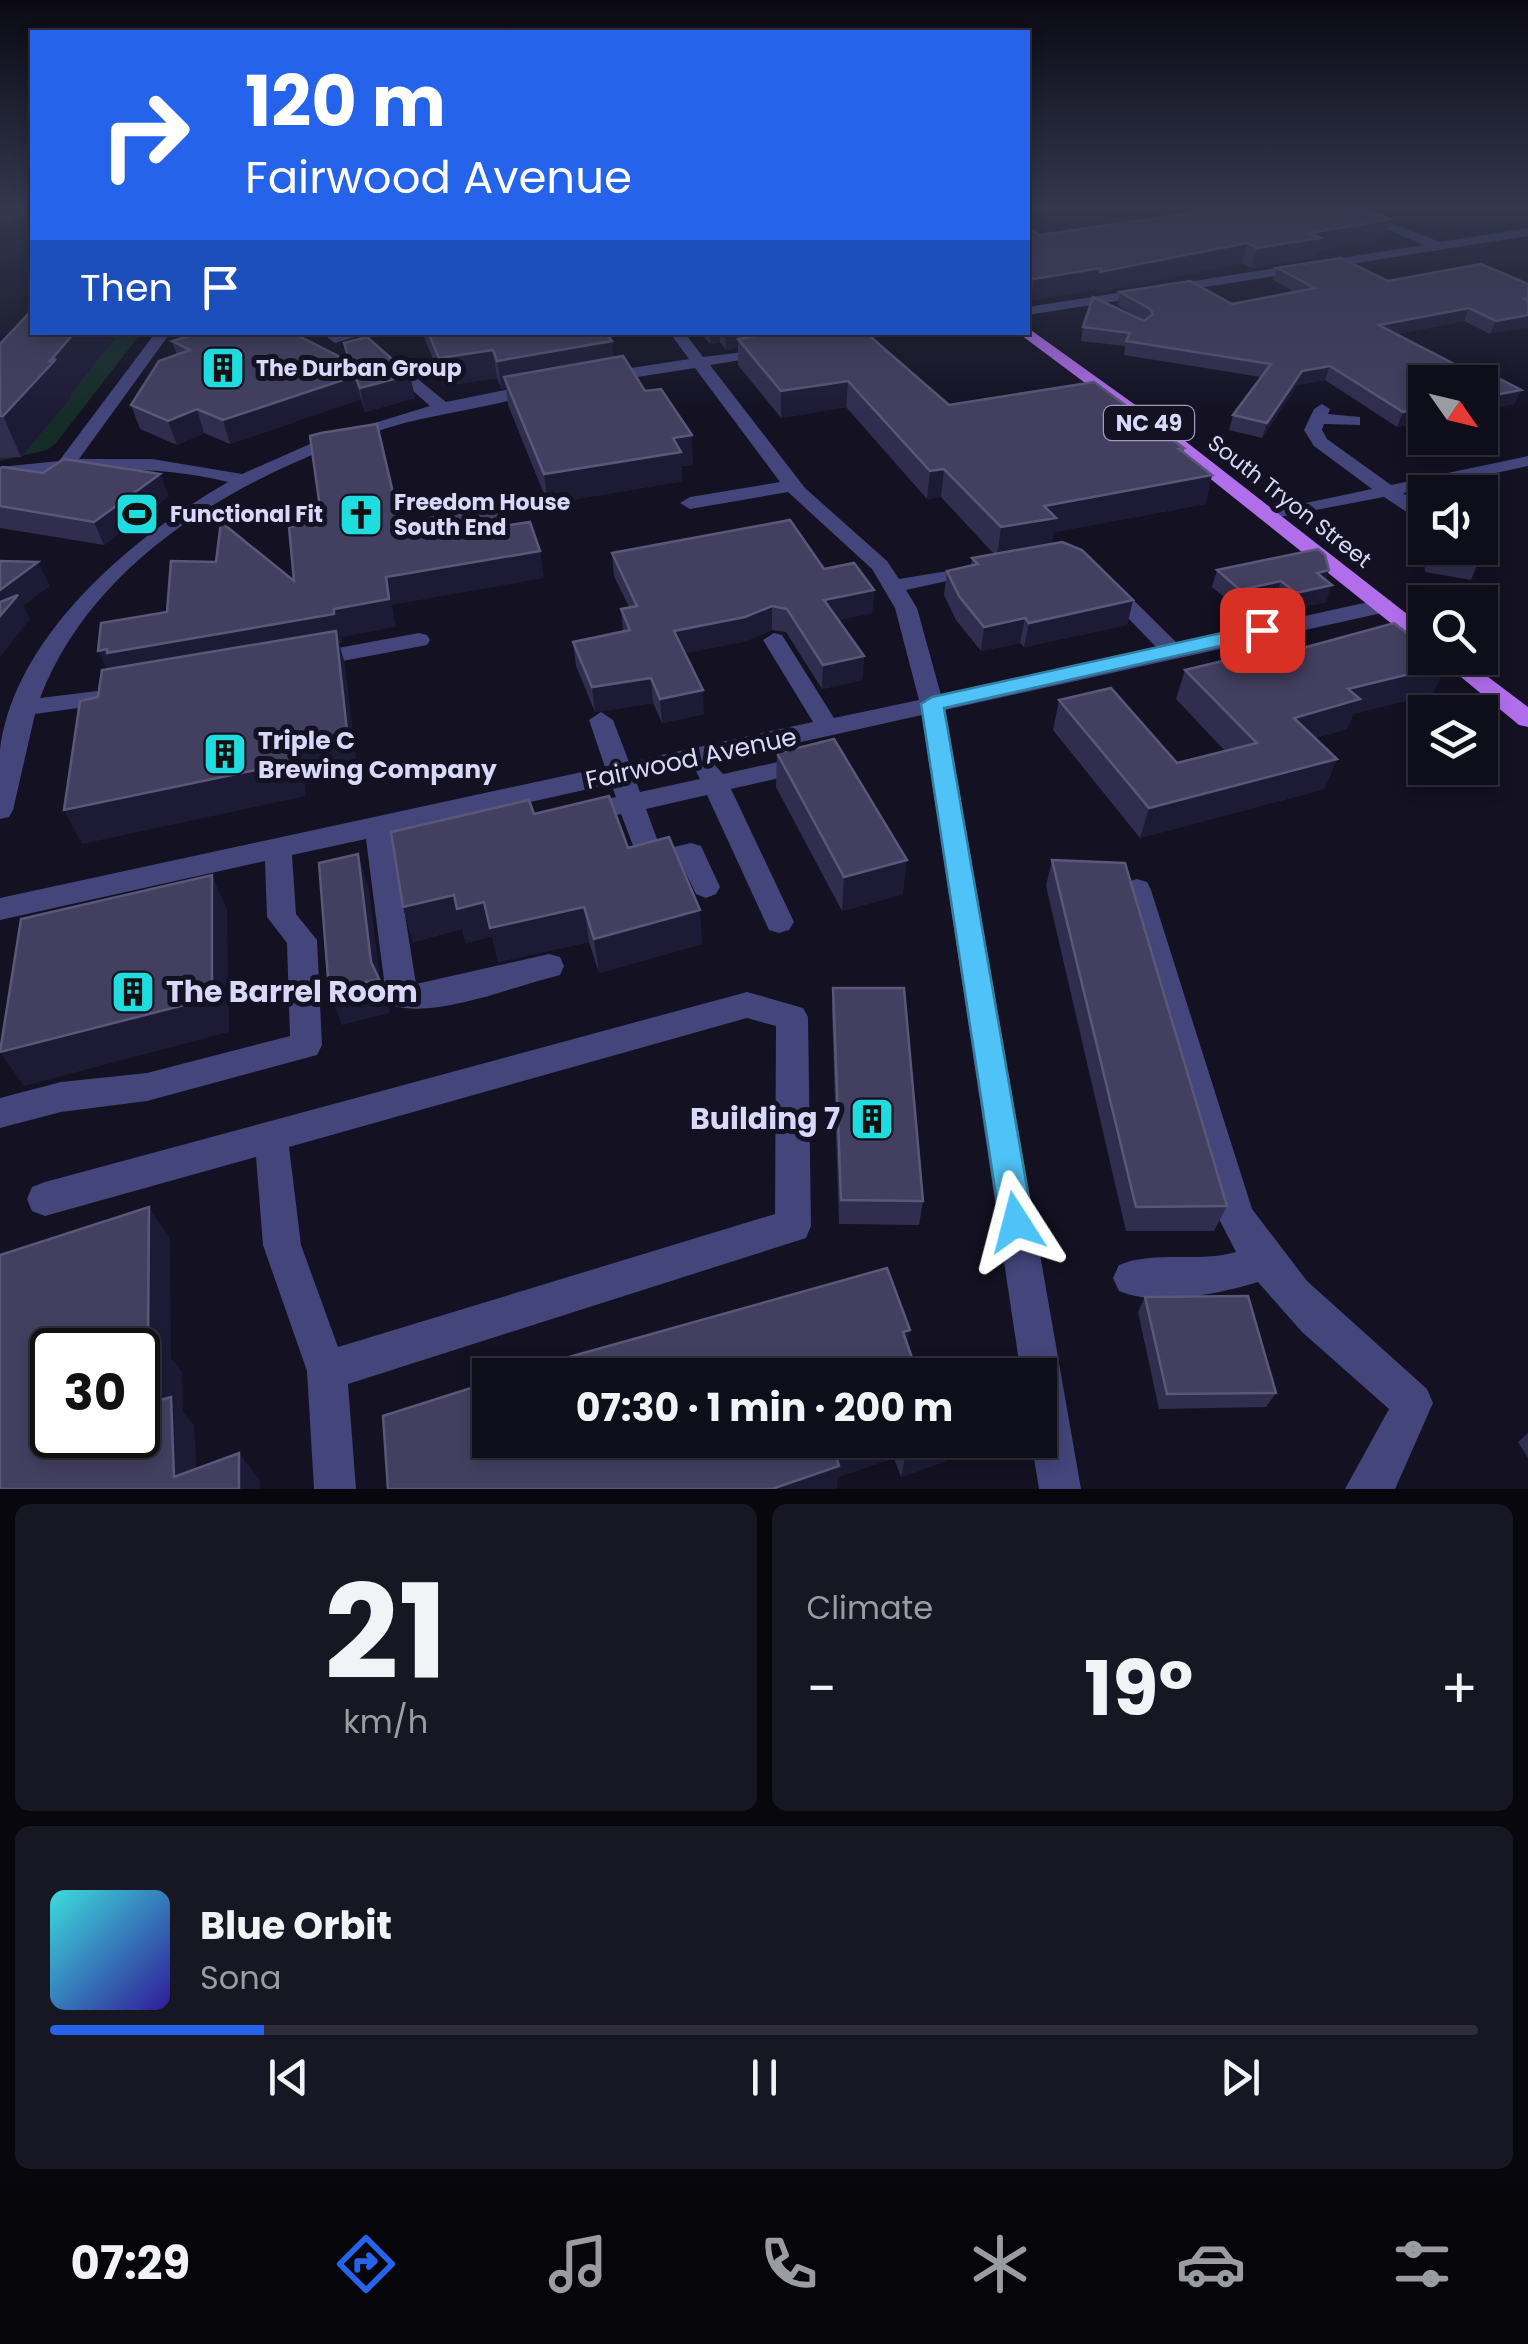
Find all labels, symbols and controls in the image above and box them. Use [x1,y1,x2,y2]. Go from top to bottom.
text: 120 m [245,52,446,151]
icon: right [80,70,210,200]
text: Fairwood Avenue [245,146,632,209]
icon: arrive [193,260,248,315]
text: Then [80,261,173,314]
building icon: The Durban Group [200,345,246,391]
place label: The Durban Group [256,353,462,384]
north arrow [1408,365,1498,455]
map controls [1408,365,1498,785]
road number: NC 49 [1104,406,1194,440]
street label: South Tryon Street [1201,428,1378,575]
button: sound [1408,475,1498,565]
place label: Freedom House South End [394,487,570,543]
sports icon: Functional Fit [114,491,160,537]
church icon: Freedom House South End [338,492,384,538]
place label: Functional Fit [170,499,323,530]
button: search [1408,585,1498,675]
pin [1220,588,1305,673]
icon: arrive [1235,603,1290,658]
button: layers [1408,695,1498,785]
street label: Fairwood Avenue [582,719,800,798]
place label: Triple C Brewing Company [258,723,497,787]
building icon: Triple C Brewing Company [202,731,248,777]
building icon: The Barrel Room [110,969,156,1015]
place label: The Barrel Room [166,970,418,1013]
building icon: Building 7 [849,1096,895,1142]
place label: Building 7 [690,1097,840,1140]
position arrow [964,1170,1068,1274]
speed limit sign: 30 [30,1328,160,1458]
text: 07:30 · 1 min · 200 m [576,1381,953,1434]
text: 21 [324,1541,447,1724]
text: Climate [807,1585,933,1630]
text: 19° [1084,1636,1193,1741]
text: − [807,1650,837,1727]
text: + [1440,1650,1478,1727]
text: km/h [343,1699,428,1744]
text: Blue Orbit [200,1899,392,1952]
text: Sona [200,1955,281,2000]
icon: previous [261,2050,316,2105]
icon: pause [737,2050,792,2105]
icon: next [1213,2050,1268,2105]
icon: directions [331,2229,401,2299]
icon: music [543,2229,613,2299]
icon: phone [754,2229,824,2299]
icon: climate [965,2229,1035,2299]
icon: car [1176,2229,1246,2299]
icon: filters [1387,2229,1457,2299]
text: 07:29 [71,2232,190,2295]

